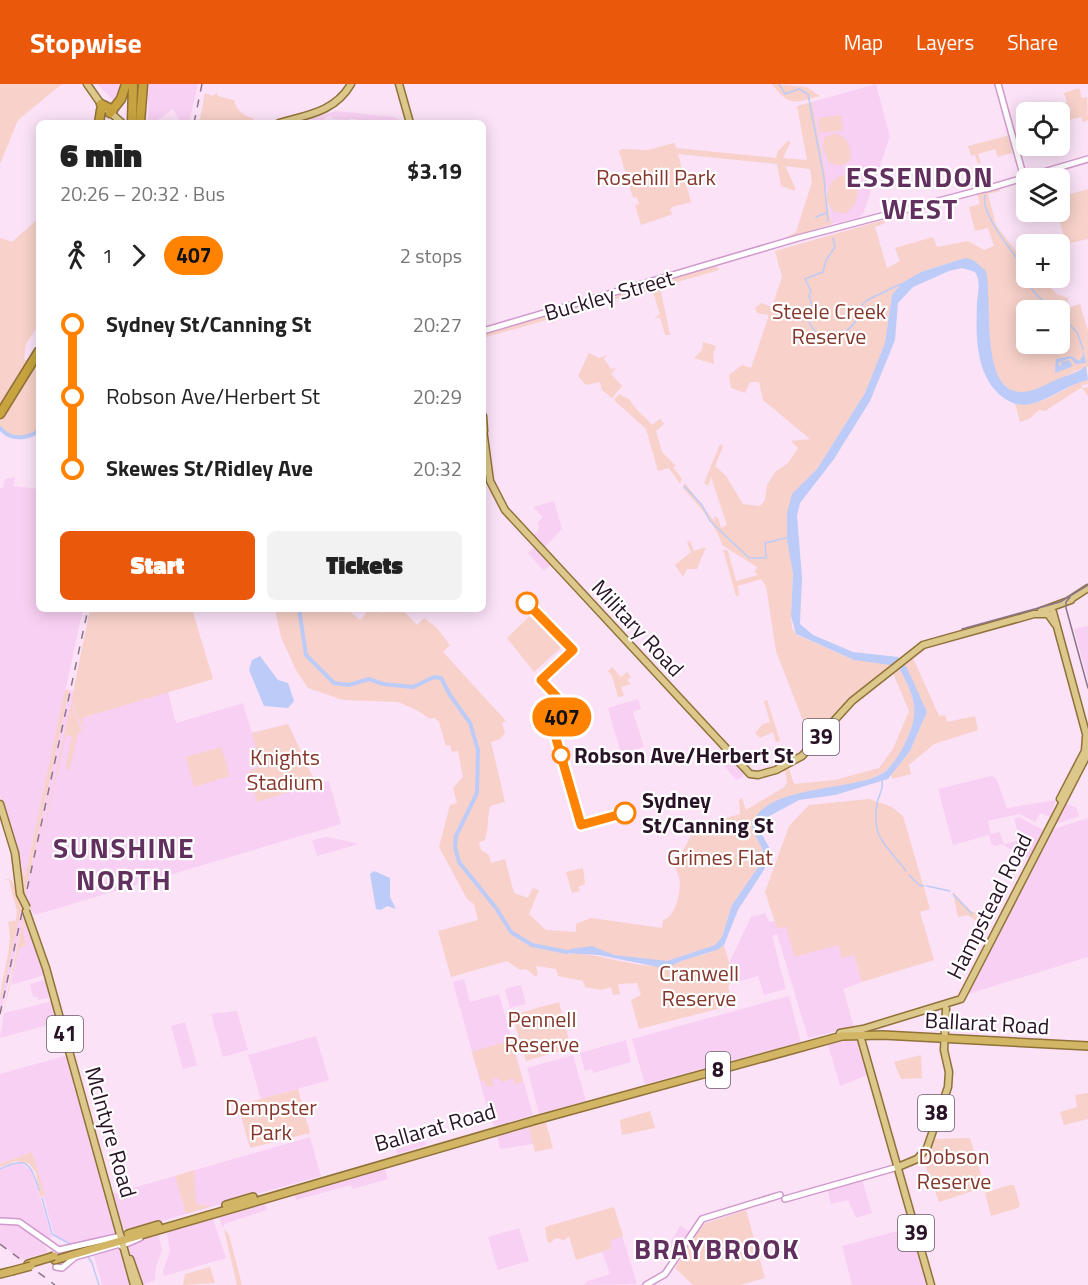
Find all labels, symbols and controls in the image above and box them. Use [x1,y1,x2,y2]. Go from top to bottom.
text: Stopwise [30,21,142,64]
text: Map [844,26,883,58]
text: Layers [916,26,974,58]
text: Share [1007,26,1058,58]
map controls [1016,102,1070,354]
button: locate [1016,102,1070,156]
text: 6 min [60,130,142,180]
text: $3.19 [407,154,462,188]
district label: ESSENDON WEST [846,155,994,230]
park label: Rosehill Park [596,160,716,194]
button: layers [1016,168,1070,222]
text: 20:26 – 20:32 · Bus [60,178,225,209]
button: + [1016,234,1070,288]
icon: walk [60,239,93,272]
icon: forward [122,239,155,272]
text: 407 [176,239,211,271]
text: 1 [102,240,113,271]
text: 2 stops [400,240,462,271]
street label: Buckley Street [540,260,678,330]
park label: Steele Creek Reserve [772,294,887,353]
button: − [1016,300,1070,354]
text: Sydney St/Canning St [106,307,311,341]
text: 20:27 [413,309,462,340]
text: Robson Ave/Herbert St [106,379,320,413]
text: 20:29 [413,381,462,412]
text: Skewes St/Ridley Ave [106,451,313,485]
text: 20:32 [413,453,462,484]
button: Start [60,531,255,600]
button: Tickets [267,531,462,600]
street label: Military Road [584,572,692,684]
unlabelled marker [516,592,538,614]
line badge: 407 [528,698,596,736]
text: 407 [544,701,580,733]
road number: 39 [803,719,839,755]
place label: Robson Ave/Herbert St [574,738,794,772]
park label: Knights Stadium [246,740,324,799]
marker: Robson Ave/Herbert St [552,746,570,764]
place label: Sydney St/Canning St [642,783,774,842]
marker: Sydney St/Canning St [614,802,636,824]
district label: SUNSHINE NORTH [53,826,195,901]
street label: Hampstead Road [938,827,1040,985]
park label: Grimes Flat [667,840,773,874]
park label: Cranwell Reserve [659,956,739,1015]
park label: Pennell Reserve [505,1002,579,1061]
street label: Ballarat Road [924,1003,1050,1043]
road number: 41 [47,1016,83,1052]
road number: 8 [706,1052,730,1088]
street label: McIntyre Road [76,1063,146,1201]
park label: Dempster Park [225,1090,317,1149]
street label: Ballarat Road [370,1093,500,1161]
road number: 38 [918,1095,954,1131]
park label: Dobson Reserve [917,1139,991,1198]
road number: 39 [898,1215,934,1251]
district label: BRAYBROOK [634,1227,800,1270]

